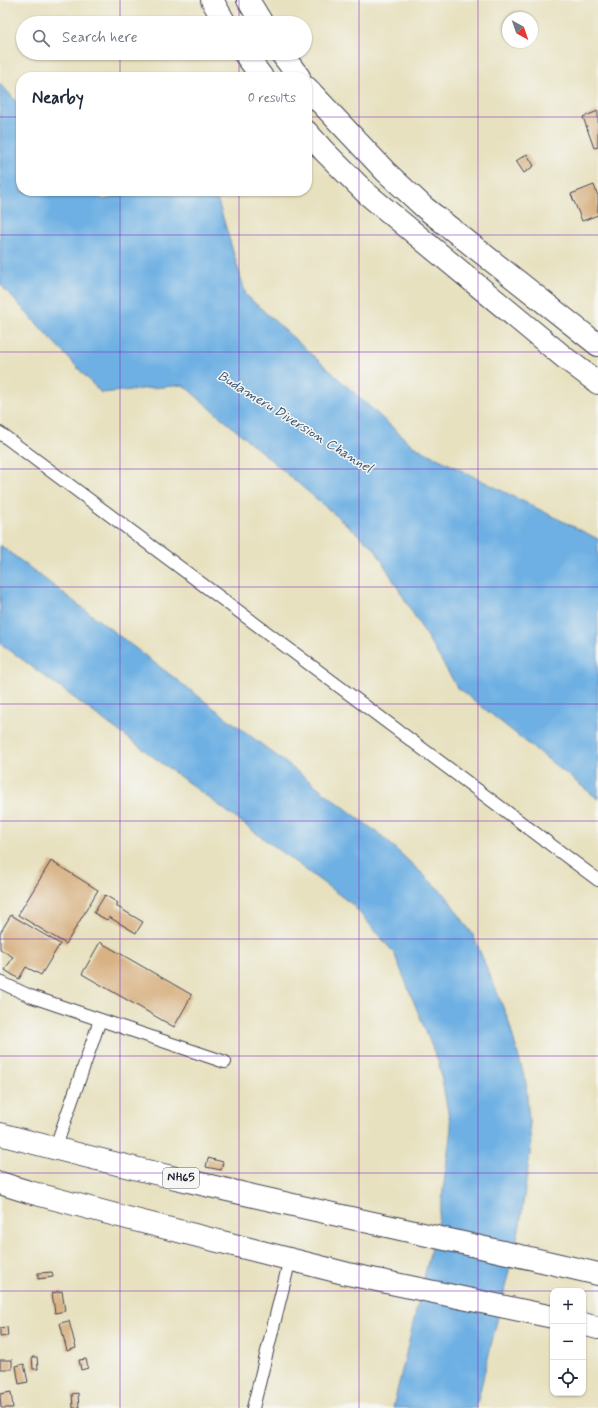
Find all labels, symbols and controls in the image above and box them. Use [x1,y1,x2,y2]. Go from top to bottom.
north arrow [502,12,538,48]
search box [16,16,312,60]
icon: search [30,27,52,49]
text: Search here [62,28,138,48]
text: Nearby [32,87,84,109]
text: 0 results [248,90,296,107]
water label: Budameru Diversion Channel [214,367,377,478]
road number: NH65 [163,1168,199,1188]
map controls [550,1288,586,1396]
button: + [550,1288,586,1324]
button: − [550,1324,586,1360]
button: locate [550,1360,586,1396]

